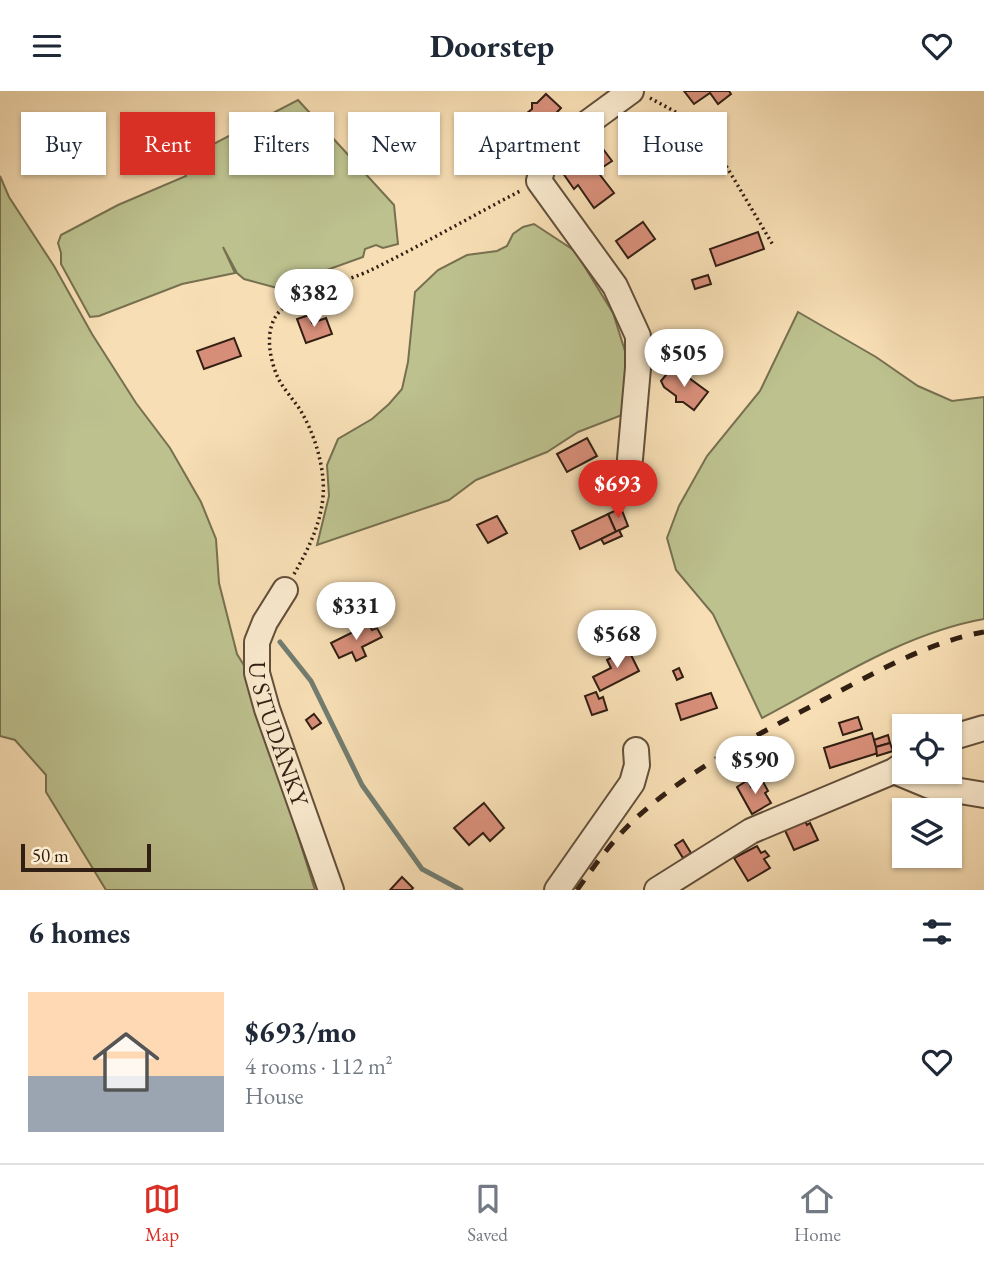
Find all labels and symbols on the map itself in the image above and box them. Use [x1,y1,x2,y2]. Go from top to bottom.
pin: $382 [273,269,355,329]
pin: $505 [643,329,725,389]
pin: $693 [577,461,659,520]
pin: $331 [315,582,397,642]
pin: $568 [576,611,658,670]
street label: U STUDÁNKY [242,661,316,811]
pin: $590 [714,737,796,796]
scale bar [21,841,150,873]

